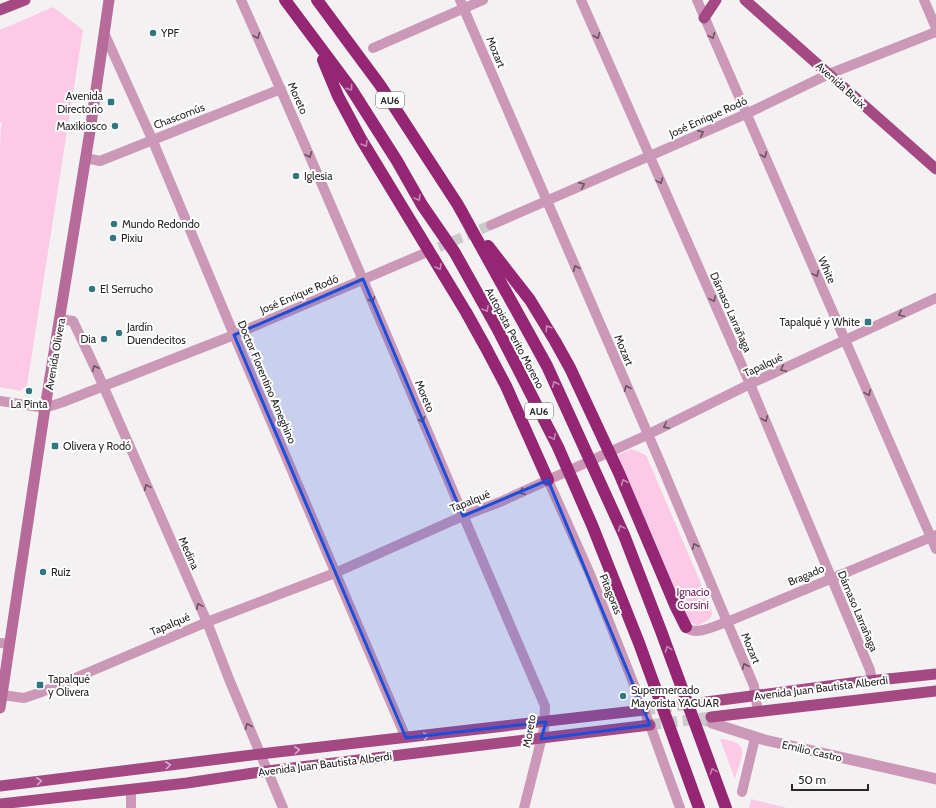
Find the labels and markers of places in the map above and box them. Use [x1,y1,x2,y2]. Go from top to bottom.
place label: YPF [160,26,180,40]
marker: YPF [148,28,158,38]
place label: Avenida Directorio [57,89,104,116]
marker: Avenida Directorio [106,97,116,107]
place label: Maxikiosco [56,119,107,133]
marker: Maxikiosco [110,121,120,131]
place label: Iglesia [304,169,333,183]
marker: Iglesia [291,171,301,181]
place label: Mundo Redondo [122,217,200,231]
marker: Mundo Redondo [109,219,119,229]
place label: Pixiu [121,231,143,245]
marker: Pixiu [108,233,118,243]
place label: El Serrucho [100,282,153,296]
marker: El Serrucho [87,284,97,294]
place label: Tapalqué y White [780,315,860,329]
marker: Tapalqué y White [863,317,873,327]
place label: Jardín Duendecitos [126,320,186,347]
marker: Jardín Duendecitos [114,328,124,338]
place label: Dia [80,332,97,346]
marker: Dia [99,334,109,344]
marker: La Pinta [24,386,34,396]
place label: La Pinta [11,397,48,411]
place label: Olivera y Rodó [63,439,131,453]
marker: Olivera y Rodó [50,441,60,451]
place label: Ruiz [51,565,71,579]
marker: Ruiz [38,567,48,577]
place label: Tapalqué y Olivera [48,672,90,699]
marker: Tapalqué y Olivera [35,680,45,690]
place label: Supermercado Mayorista YAGUAR [631,683,719,710]
marker: Supermercado Mayorista YAGUAR [618,691,628,701]

